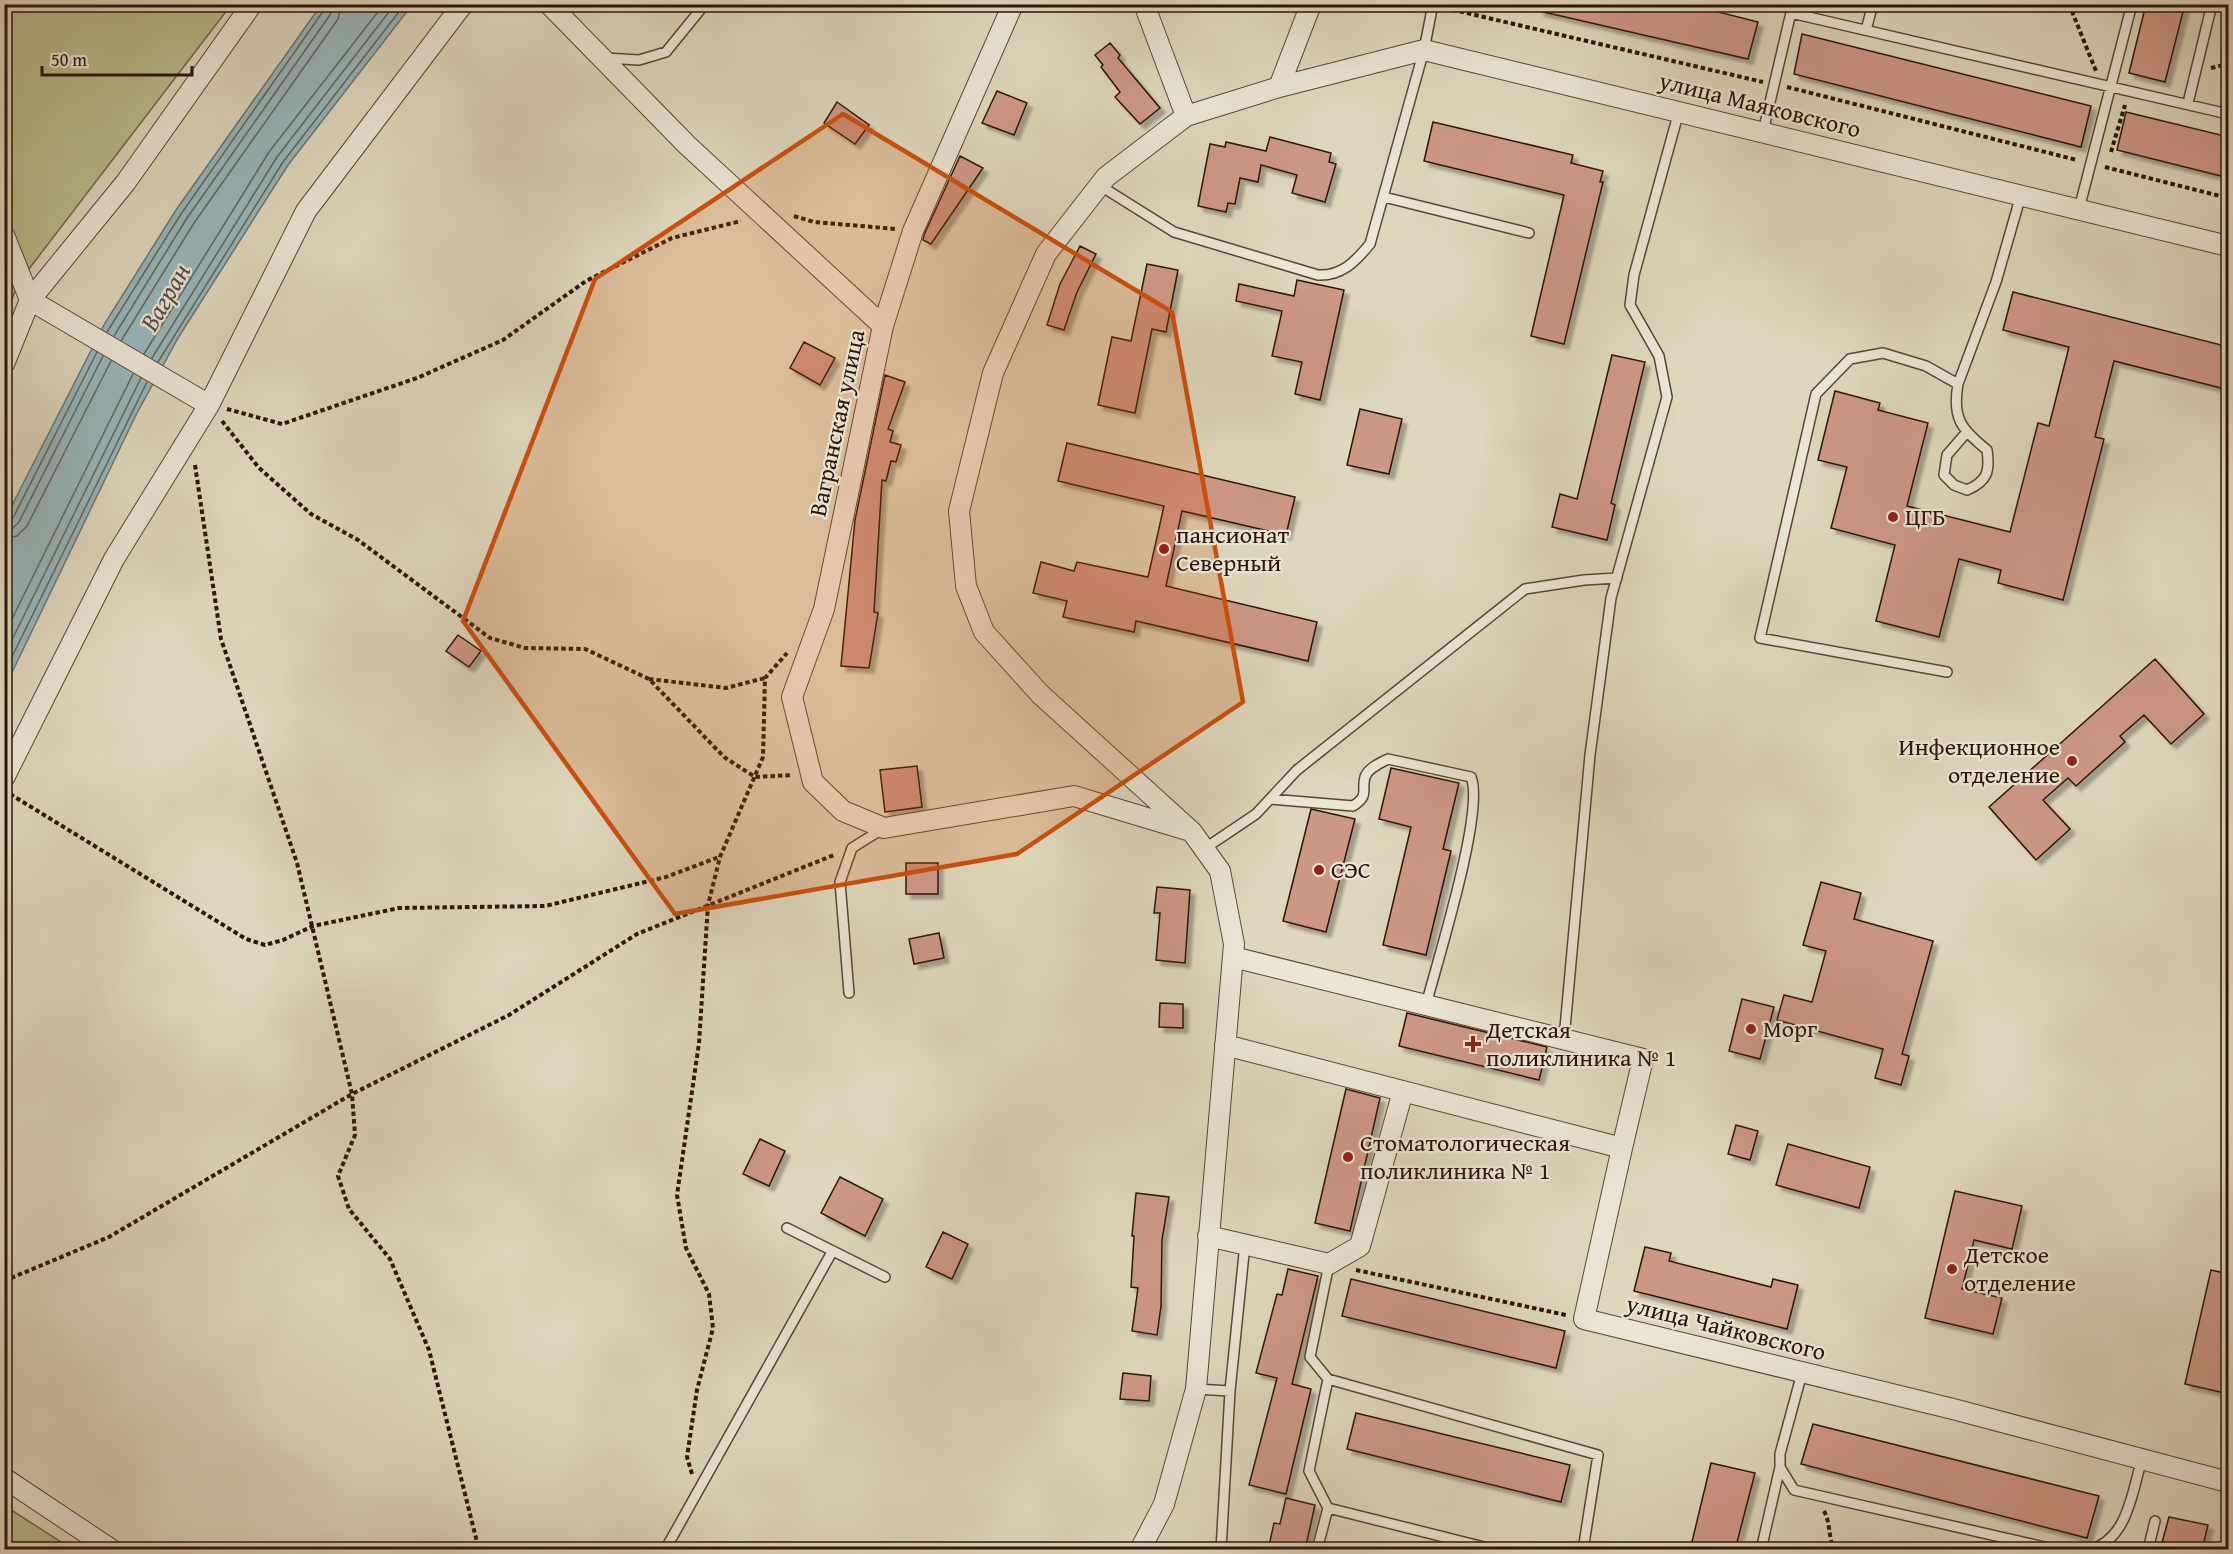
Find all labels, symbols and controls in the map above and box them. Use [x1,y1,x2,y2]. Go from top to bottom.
scale bar [42,39,192,77]
text: 50 m [51,46,87,73]
street label: улица Маяковского [1655,62,1865,147]
water label: Вагран [129,256,200,339]
street label: Вагранская улица [800,326,874,520]
place label: ЦГБ [1905,499,1946,534]
marker: ЦГБ [1886,510,1900,524]
place label: пансионат Северный [1176,517,1289,580]
marker: пансионат Северный [1157,542,1171,556]
place label: Инфекционное отделение [1898,729,2060,792]
marker: Инфекционное отделение [2065,754,2079,768]
place label: СЭС [1331,852,1371,887]
marker: СЭС [1312,863,1326,877]
place label: Морг [1763,1011,1817,1046]
place label: Детская поликлиника № 1 [1485,1012,1676,1075]
marker: Морг [1744,1022,1758,1036]
marker: Детская поликлиника № 1 [1464,1035,1482,1053]
place label: Стоматологическая поликлиника № 1 [1360,1125,1570,1188]
marker: Стоматологическая поликлиника № 1 [1341,1150,1355,1164]
place label: Детское отделение [1963,1237,2076,1300]
marker: Детское отделение [1945,1262,1959,1276]
street label: улица Чайковского [1622,1286,1830,1369]

